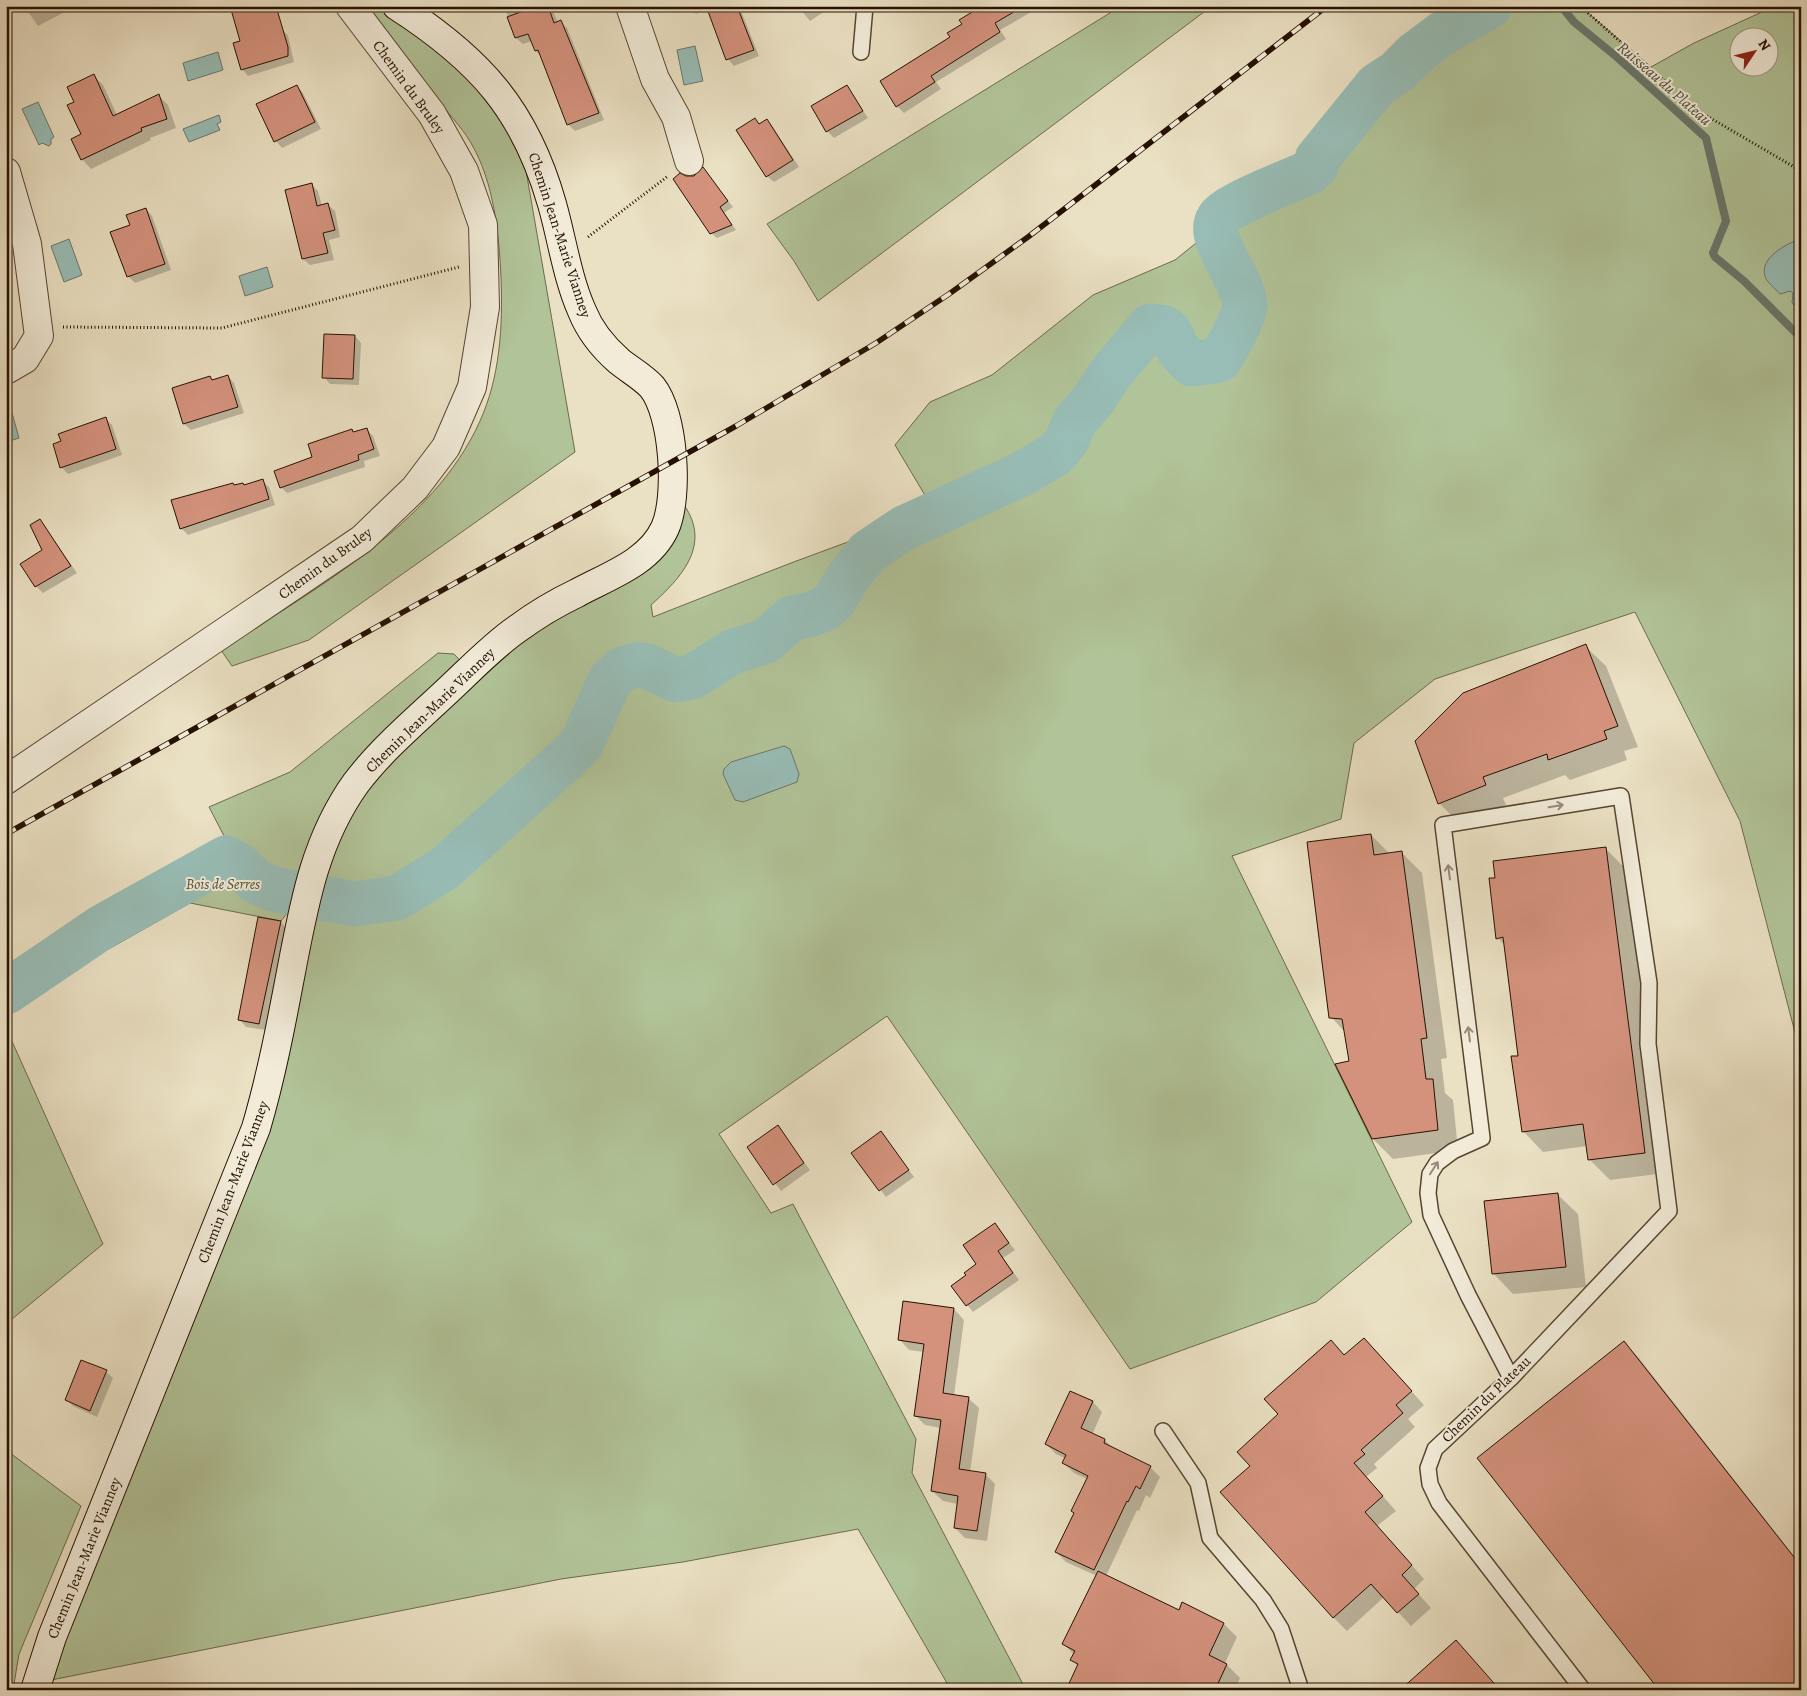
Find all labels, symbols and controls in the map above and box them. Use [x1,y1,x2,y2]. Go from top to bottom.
north arrow [1730,28,1780,78]
text: N [1754,35,1775,54]
street label: Chemin du Bruley [368,36,450,138]
water label: Ruisseau du Plateau [1612,37,1716,131]
street label: Chemin Jean-Marie Vianney [524,150,596,320]
street label: Chemin du Bruley [274,522,376,604]
street label: Chemin Jean-Marie Vianney [361,643,499,777]
one-way arrow [1548,801,1564,811]
one-way arrow [1444,865,1454,881]
park label: Bois de Serres [186,874,260,894]
one-way arrow [1464,1026,1474,1042]
street label: Chemin Jean-Marie Vianney [193,1098,273,1266]
one-way arrow [1430,1162,1440,1176]
street label: Chemin du Plateau [1437,1351,1536,1447]
street label: Chemin Jean-Marie Vianney [42,1474,126,1642]

